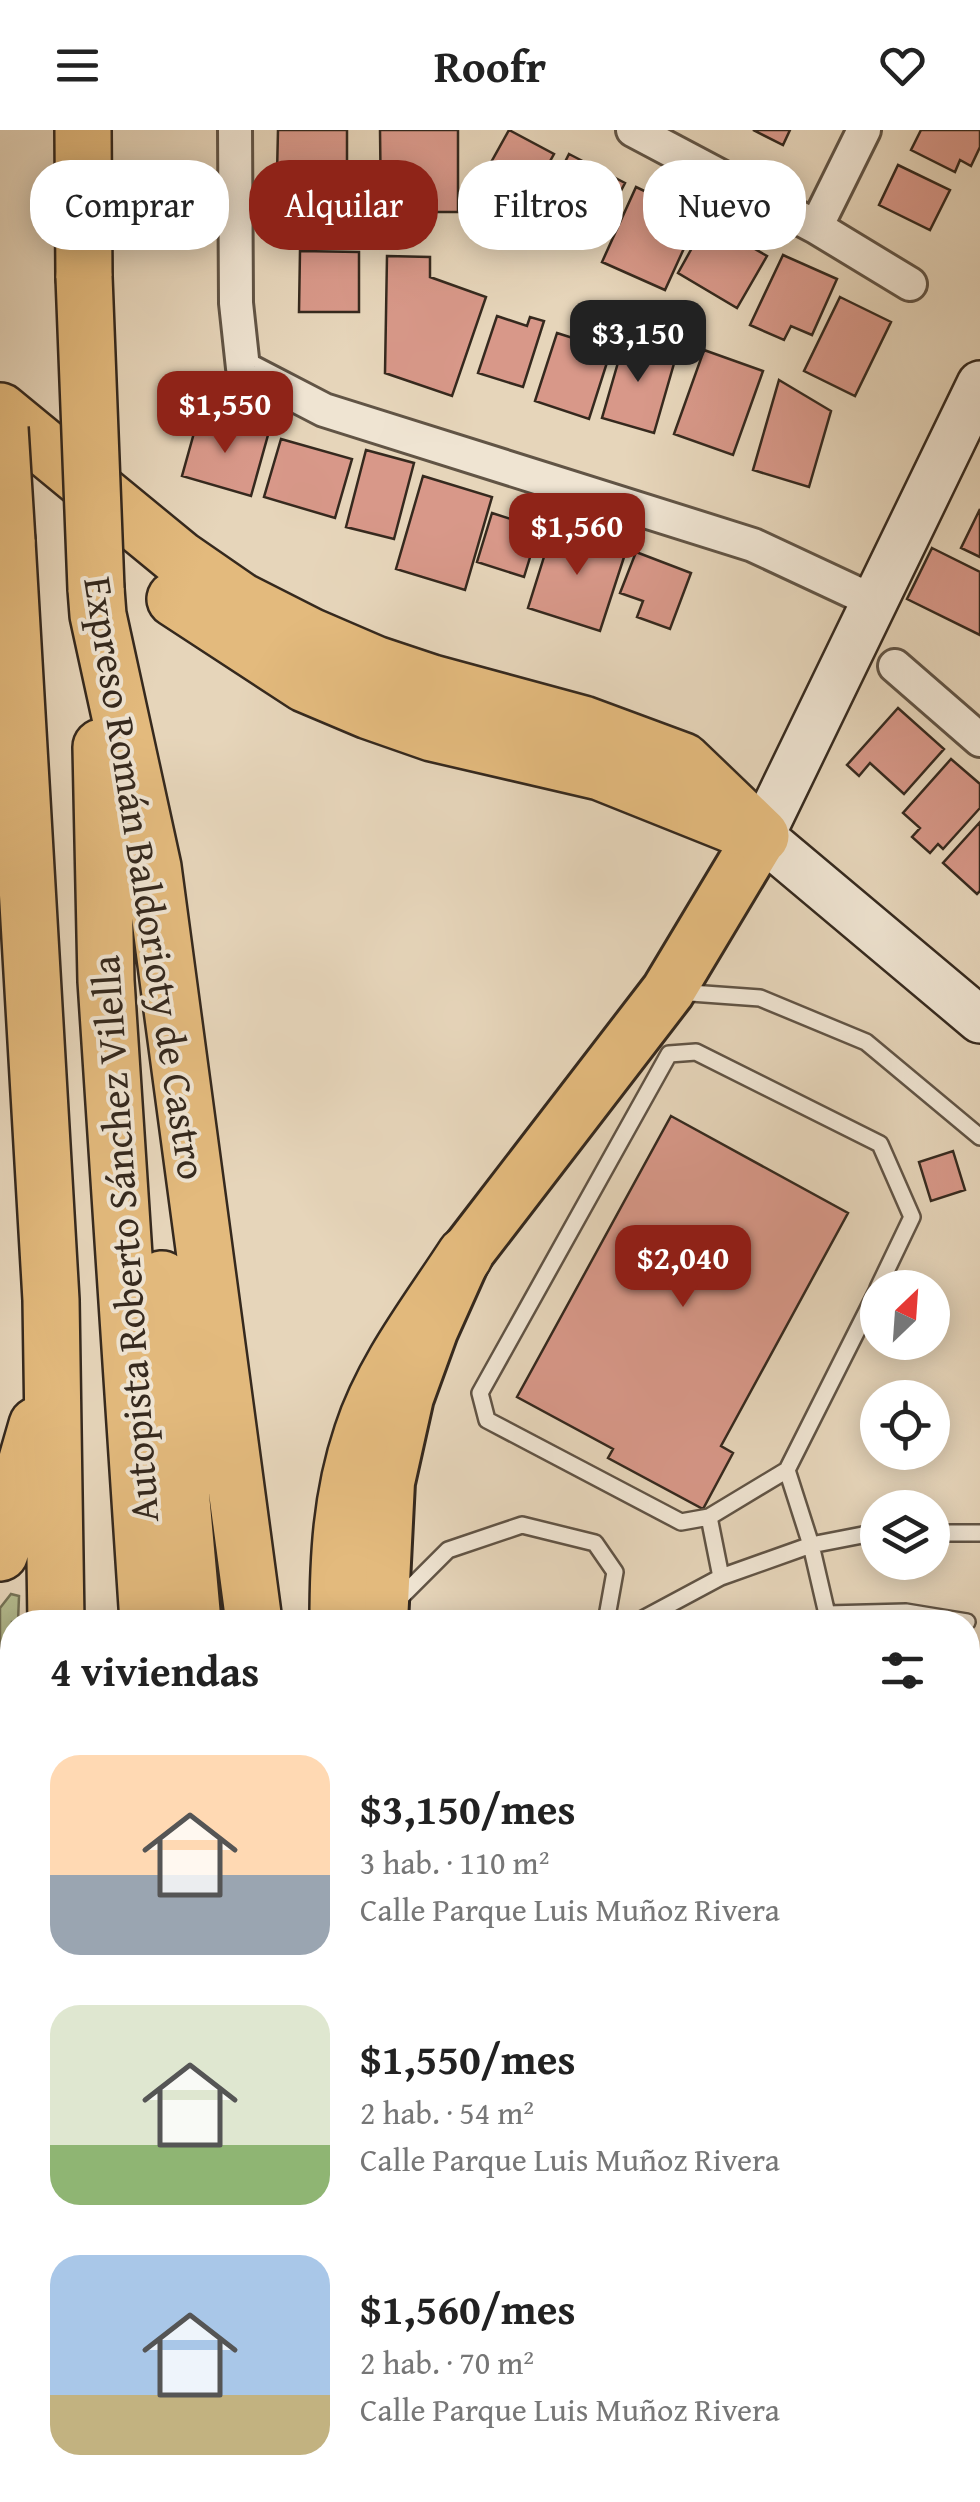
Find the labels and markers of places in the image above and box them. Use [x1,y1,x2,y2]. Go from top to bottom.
pin: $3,150 [557,300,719,385]
pin: $1,550 [144,371,306,456]
pin: $1,560 [496,493,658,578]
pin: $2,040 [602,1225,764,1310]

